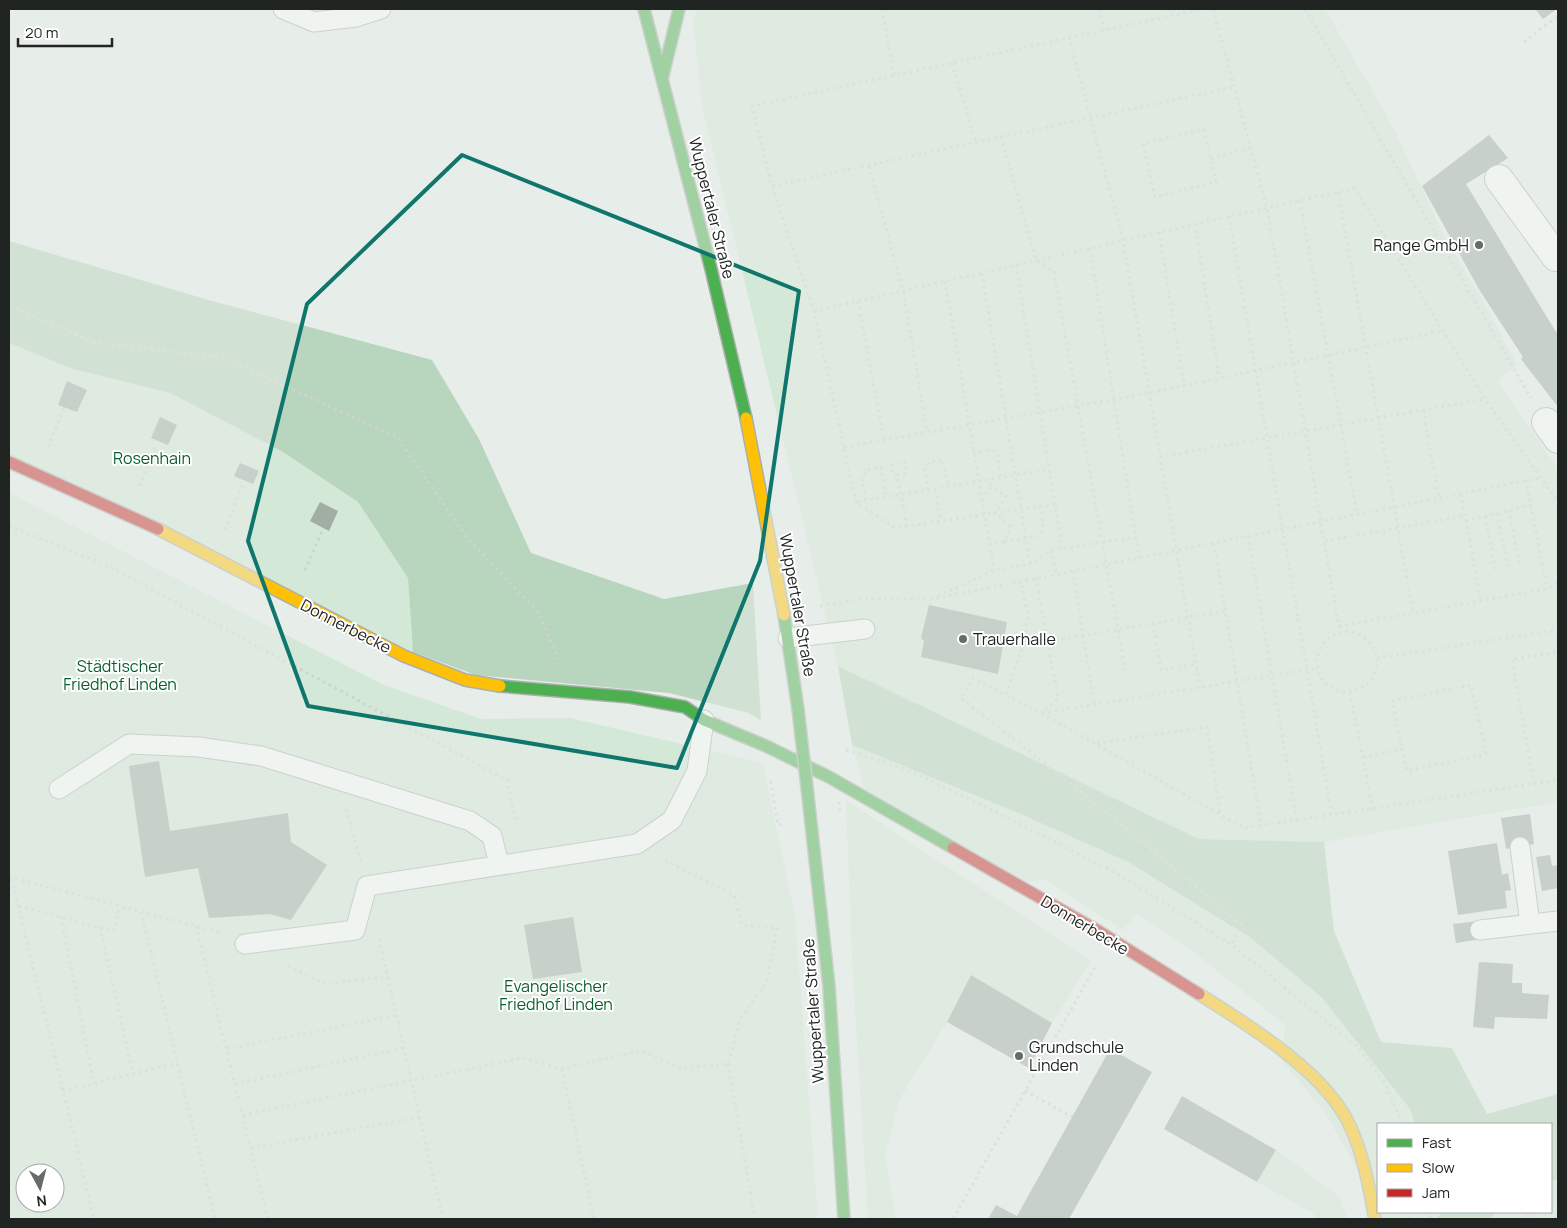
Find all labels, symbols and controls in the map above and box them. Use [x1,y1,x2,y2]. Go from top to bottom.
scale bar [18,15,111,47]
text: 20 m [25,22,58,43]
street label: Wuppertaler Straße [684,135,740,281]
place label: Range GmbH [1373,234,1469,256]
marker: Range GmbH [1473,239,1485,251]
park label: Rosenhain [113,447,191,469]
street label: Wuppertaler Straße [775,532,821,678]
street label: Donnerbecke [297,594,395,658]
place label: Trauerhalle [973,628,1056,650]
marker: Trauerhalle [957,633,969,645]
park label: Städtischer Friedhof Linden [63,655,177,695]
street label: Donnerbecke [1037,890,1133,960]
street label: Wuppertaler Straße [797,938,829,1084]
park label: Evangelischer Friedhof Linden [499,975,613,1015]
place label: Grundschule Linden [1029,1036,1124,1076]
marker: Grundschule Linden [1013,1050,1025,1062]
legend [1377,1123,1552,1213]
text: Fast [1422,1132,1451,1153]
text: Slow [1422,1157,1455,1178]
north arrow [15,1163,65,1213]
text: Jam [1422,1182,1450,1203]
text: N [35,1191,48,1211]

